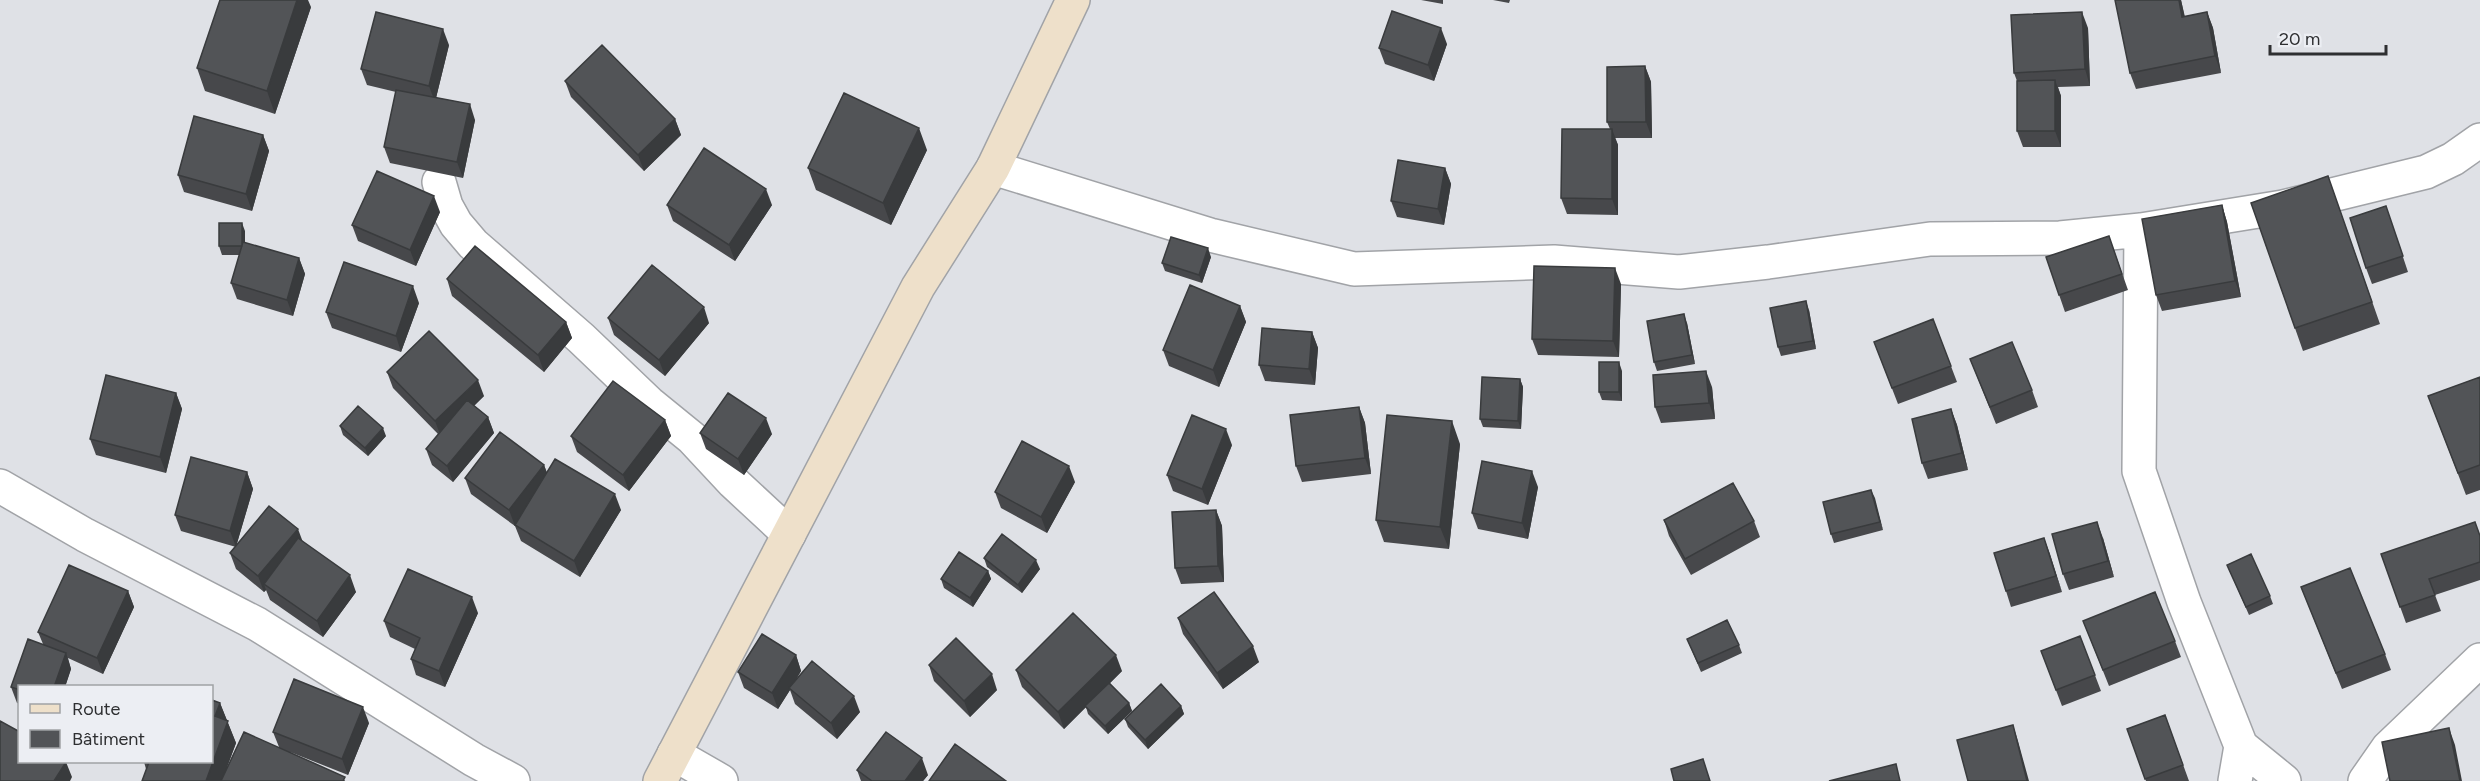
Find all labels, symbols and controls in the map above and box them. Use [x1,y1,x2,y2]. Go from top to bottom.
scale bar [2270,18,2386,56]
text: 20 m [2279,28,2320,50]
legend [18,685,213,763]
text: Route [72,698,121,720]
text: Bâtiment [72,728,145,750]

